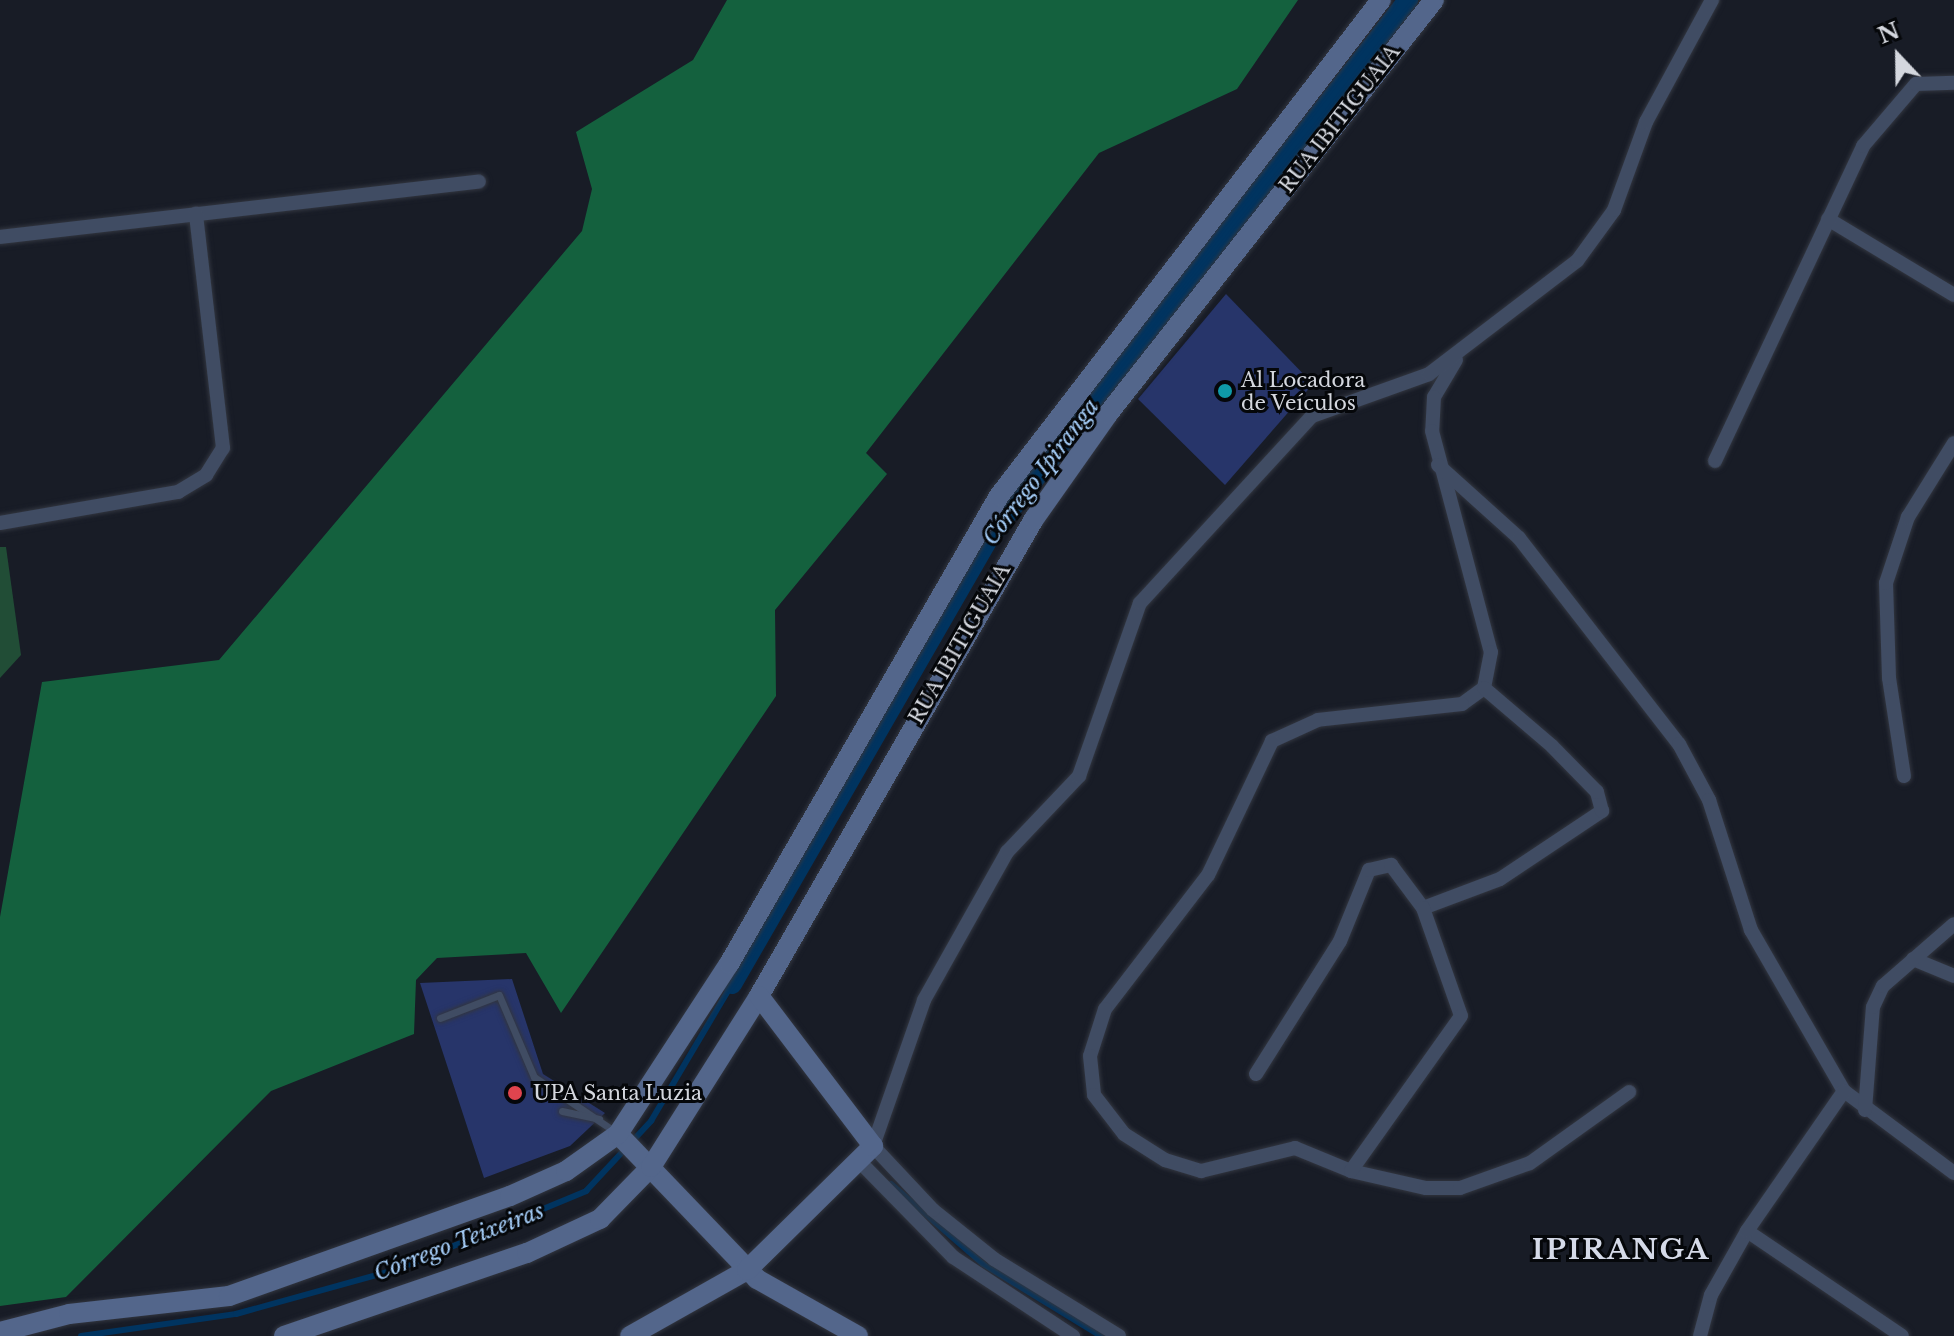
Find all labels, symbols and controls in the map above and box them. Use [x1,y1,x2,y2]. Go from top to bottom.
north arrow [1858,16,1938,96]
text: N [1874,17,1903,50]
street label: RUA IBITIGUAIA [1275,40,1405,198]
place label: Al Locadora de Veículos [1241,368,1365,415]
marker: Al Locadora de Veículos [1216,382,1234,400]
water label: Córrego Ipiranga [977,394,1105,550]
street label: RUA IBITIGUAIA [904,559,1016,729]
place label: UPA Santa Luzia [533,1081,703,1105]
marker: UPA Santa Luzia [504,1082,526,1104]
water label: Córrego Teixeiras [370,1197,548,1287]
district label: IPIRANGA [1532,1233,1710,1267]

